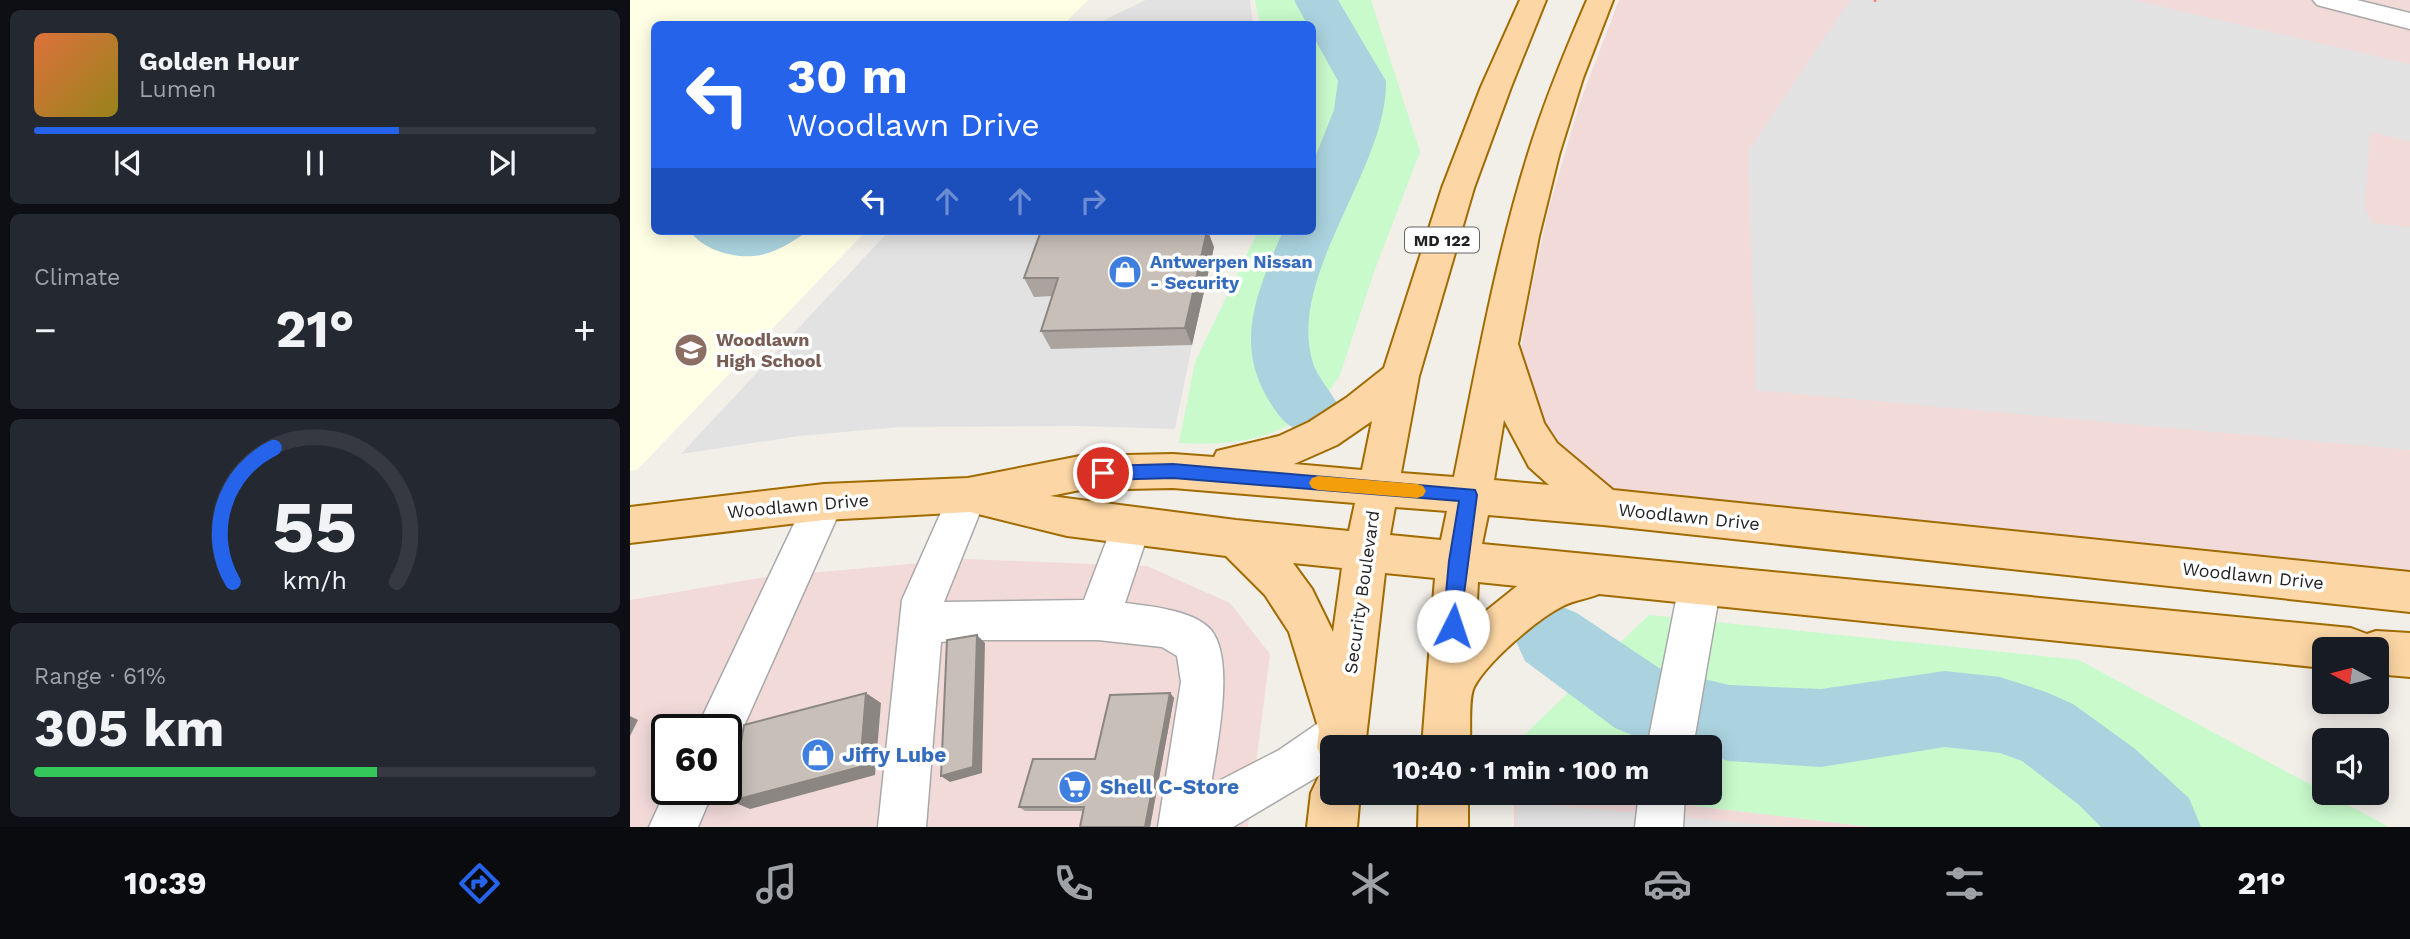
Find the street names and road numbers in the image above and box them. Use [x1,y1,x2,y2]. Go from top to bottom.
road number: MD 122 [1405,228,1479,252]
street label: Woodlawn Drive [726,489,870,522]
street label: Woodlawn Drive [1617,499,1761,534]
street label: Security Boulevard [1340,509,1383,675]
street label: Woodlawn Drive [2181,558,2325,593]

